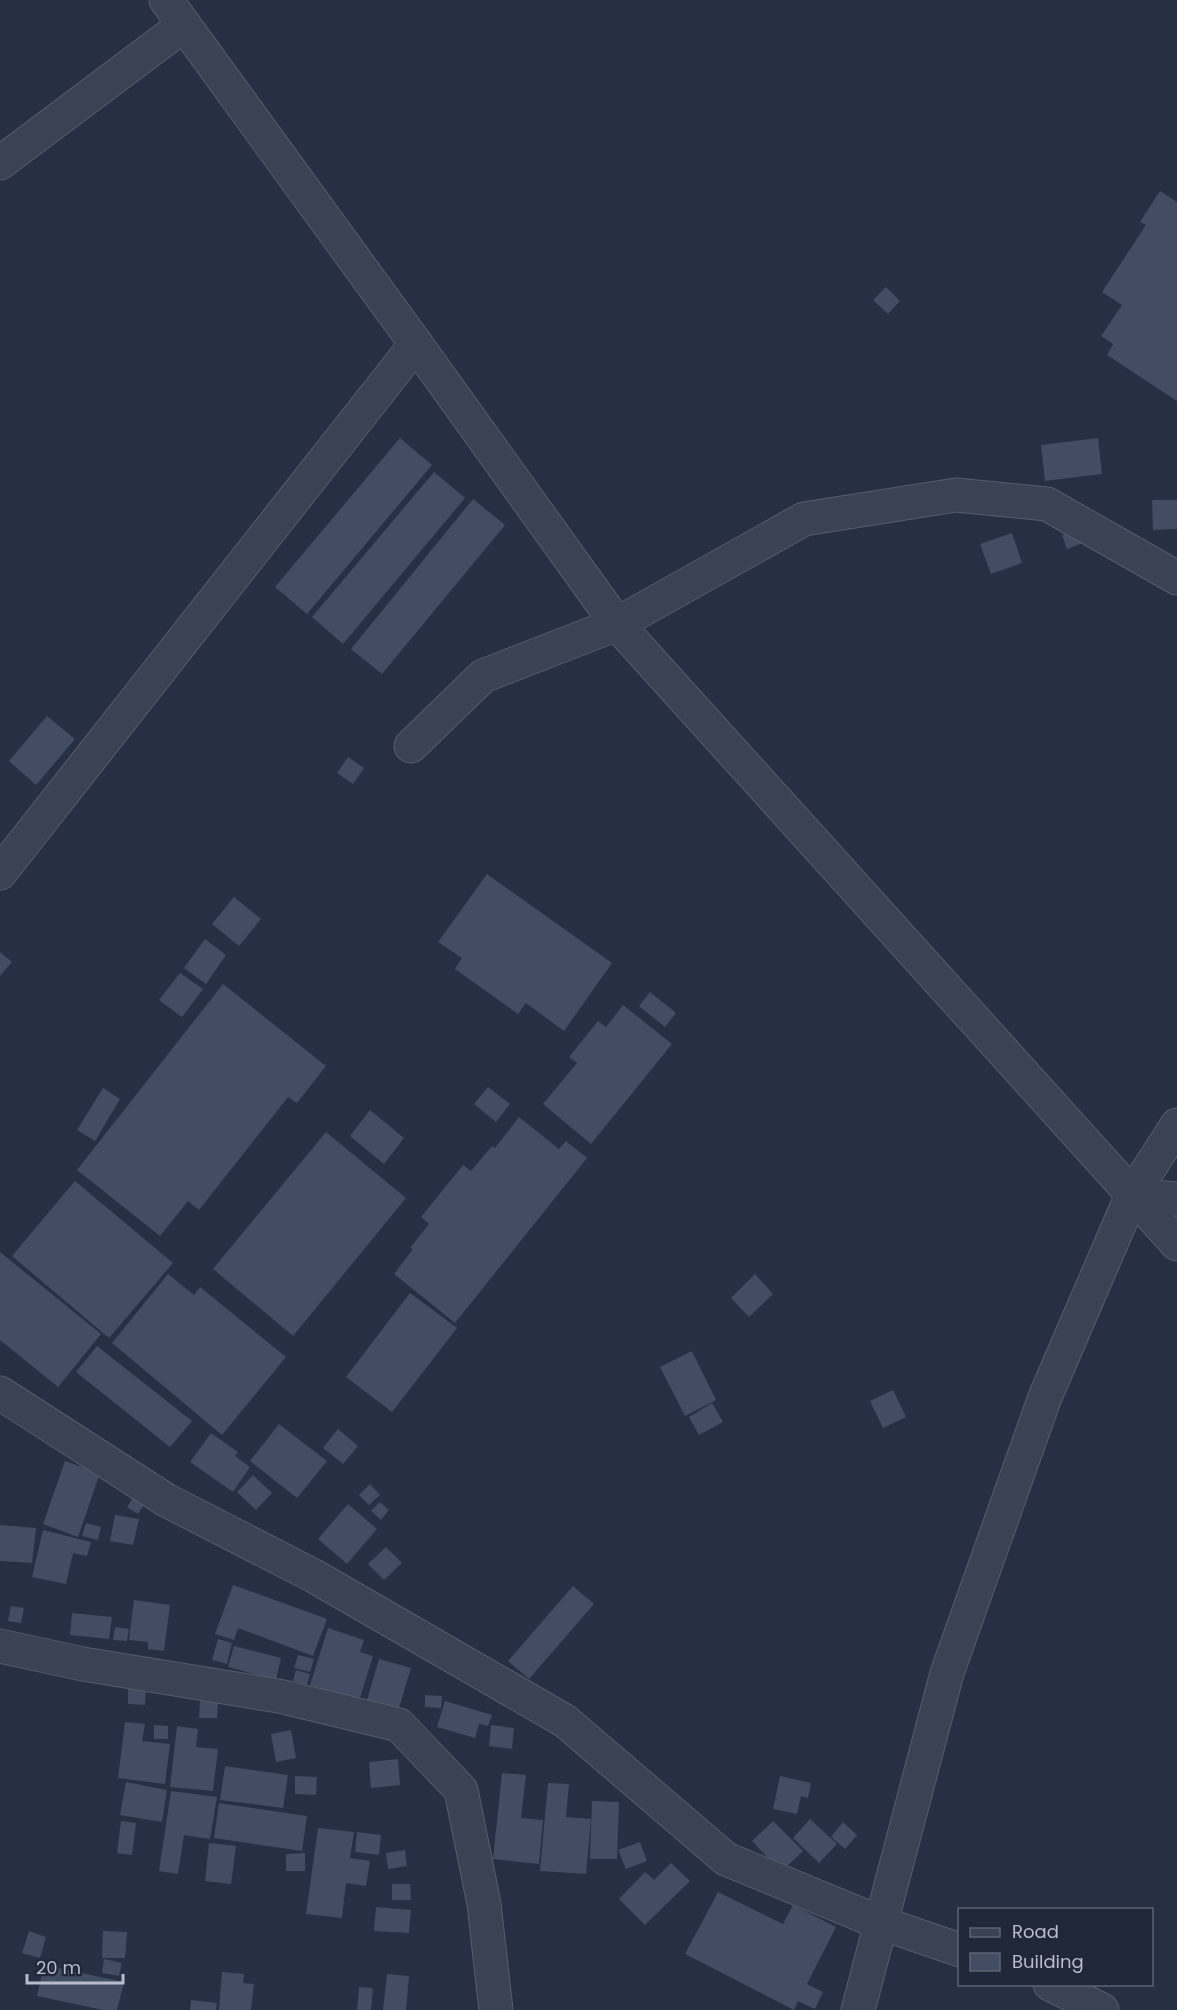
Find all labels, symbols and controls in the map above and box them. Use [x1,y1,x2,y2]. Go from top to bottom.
legend [958,1908,1153,1986]
text: Road [1012,1919,1059,1944]
scale bar [27,1947,123,1985]
text: Building [1012,1949,1084,1974]
text: 20 m [36,1955,81,1980]

